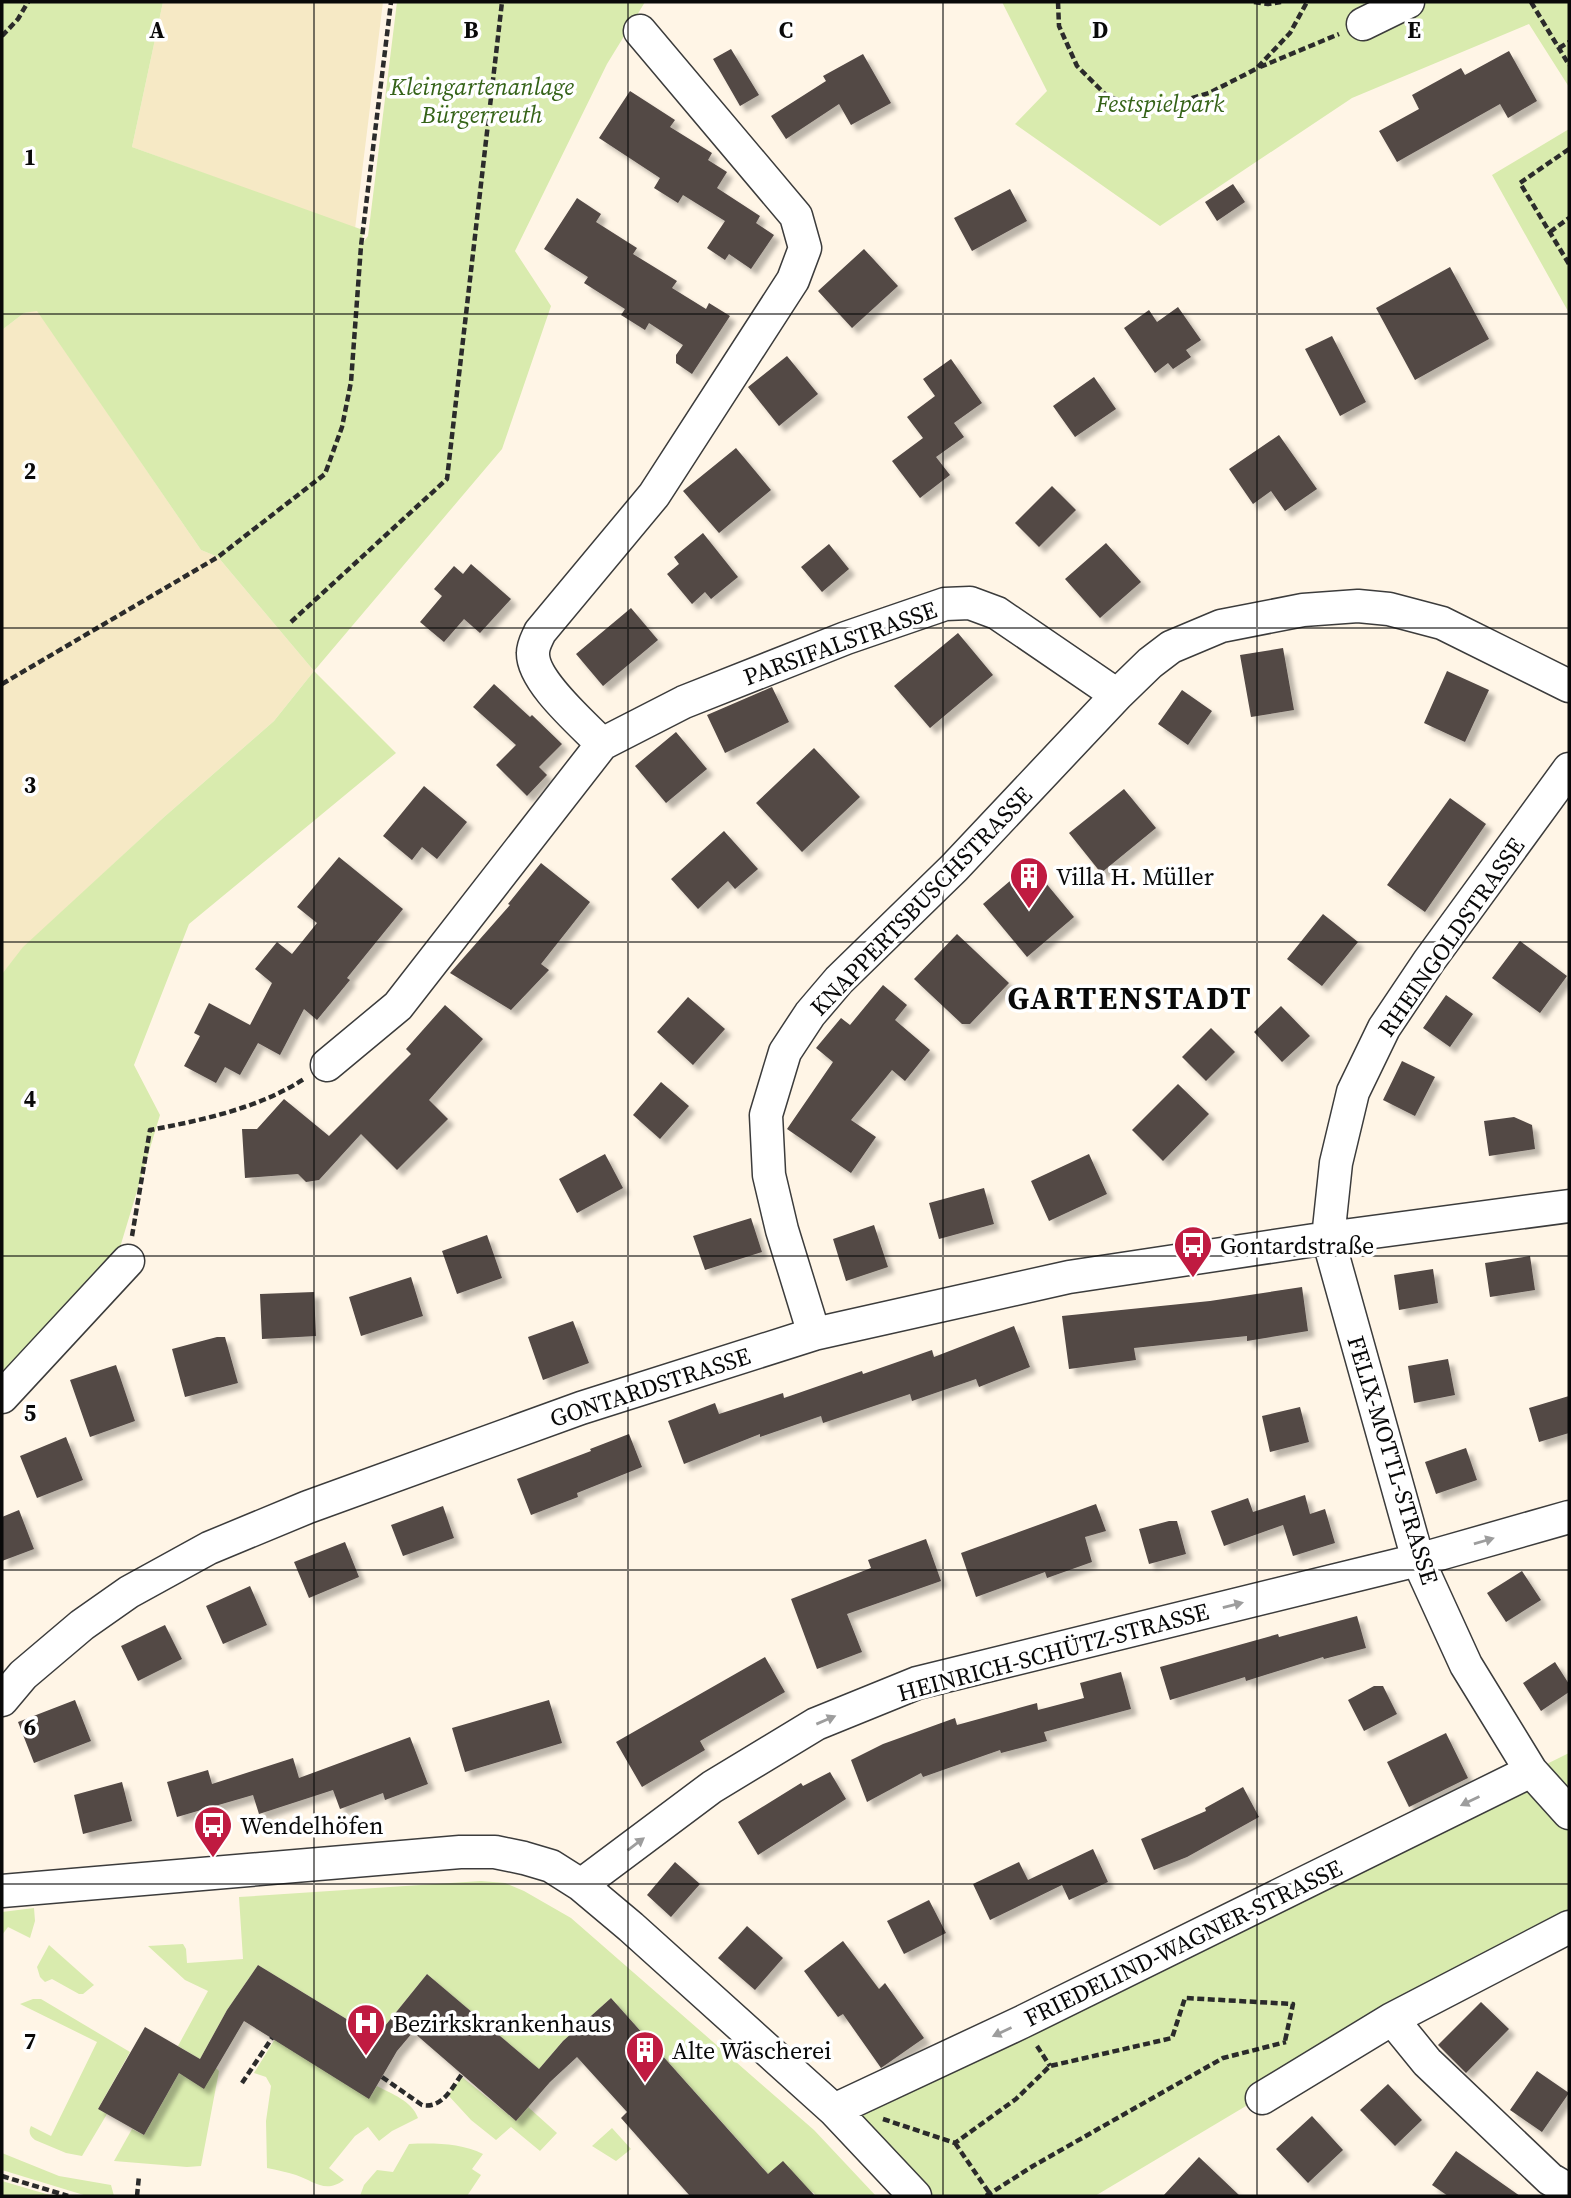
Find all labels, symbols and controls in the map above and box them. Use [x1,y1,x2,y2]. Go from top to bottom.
text: A [149,14,165,46]
text: B [464,14,479,46]
text: C [779,14,793,46]
text: D [1092,14,1108,46]
text: E [1407,14,1421,46]
park label: Kleingartenanlage Bürgerreuth [389,70,574,131]
park label: Festspielpark [1095,87,1225,120]
text: 1 [24,141,36,173]
text: 2 [24,455,36,487]
street label: PARSIFALSTRASSE [739,593,941,693]
text: 3 [24,769,36,801]
street label: KNAPPERTSBUSCHSTRASSE [803,779,1039,1023]
street label: RHEINGOLDSTRASSE [1370,831,1532,1043]
building icon: Villa H. Müller [1008,855,1050,910]
place label: Villa H. Müller [1056,860,1214,893]
district label: GARTENSTADT [1007,976,1253,1020]
text: 4 [24,1083,36,1115]
bus stop icon: Gontardstraße [1172,1224,1214,1279]
place label: Gontardstraße [1220,1229,1374,1262]
street label: FELIX-MOTTL-STRASSE [1339,1332,1447,1588]
street label: GONTARDSTRASSE [546,1339,754,1435]
text: 5 [24,1397,36,1429]
one-way arrow [1474,1536,1495,1546]
street label: HEINRICH-SCHÜTZ-STRASSE [894,1595,1212,1709]
one-way arrow [1222,1599,1244,1610]
text: 6 [24,1711,36,1743]
one-way arrow [816,1714,837,1725]
one-way arrow [1460,1796,1480,1807]
bus stop icon: Wendelhöfen [192,1804,234,1859]
place label: Wendelhöfen [240,1809,383,1842]
one-way arrow [627,1837,645,1851]
street label: FRIEDELIND-WAGNER-STRASSE [1018,1851,1348,2035]
hospital icon: Bezirkskrankenhaus [345,2002,387,2057]
place label: Bezirkskrankenhaus [393,2007,612,2040]
text: 7 [24,2025,36,2057]
one-way arrow [992,2026,1012,2037]
building icon: Alte Wäscherei [624,2029,666,2084]
place label: Alte Wäscherei [672,2034,831,2067]

